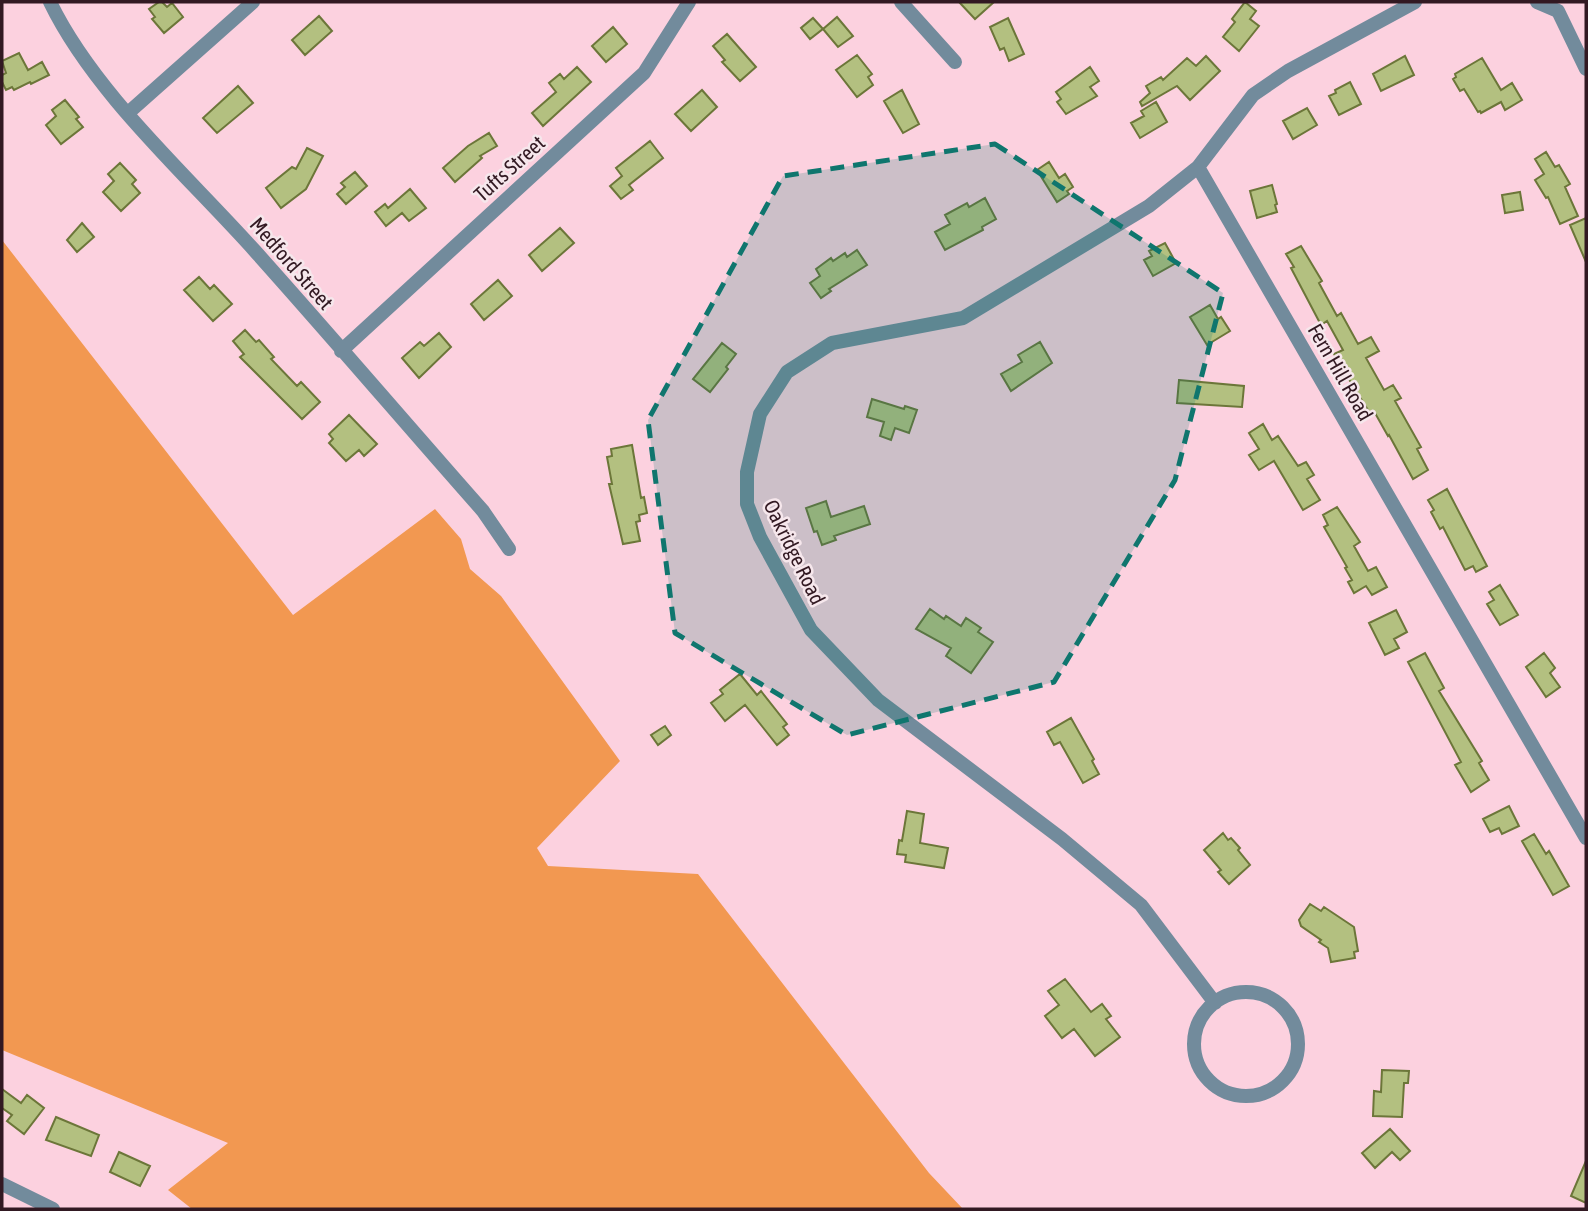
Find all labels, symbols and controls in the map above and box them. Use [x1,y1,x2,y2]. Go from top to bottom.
street label: Tufts Street [469,130,549,206]
street label: Medford Street [245,212,339,314]
street label: Fern Hill Road [1304,319,1378,425]
street label: Oakridge Road [759,496,831,608]

